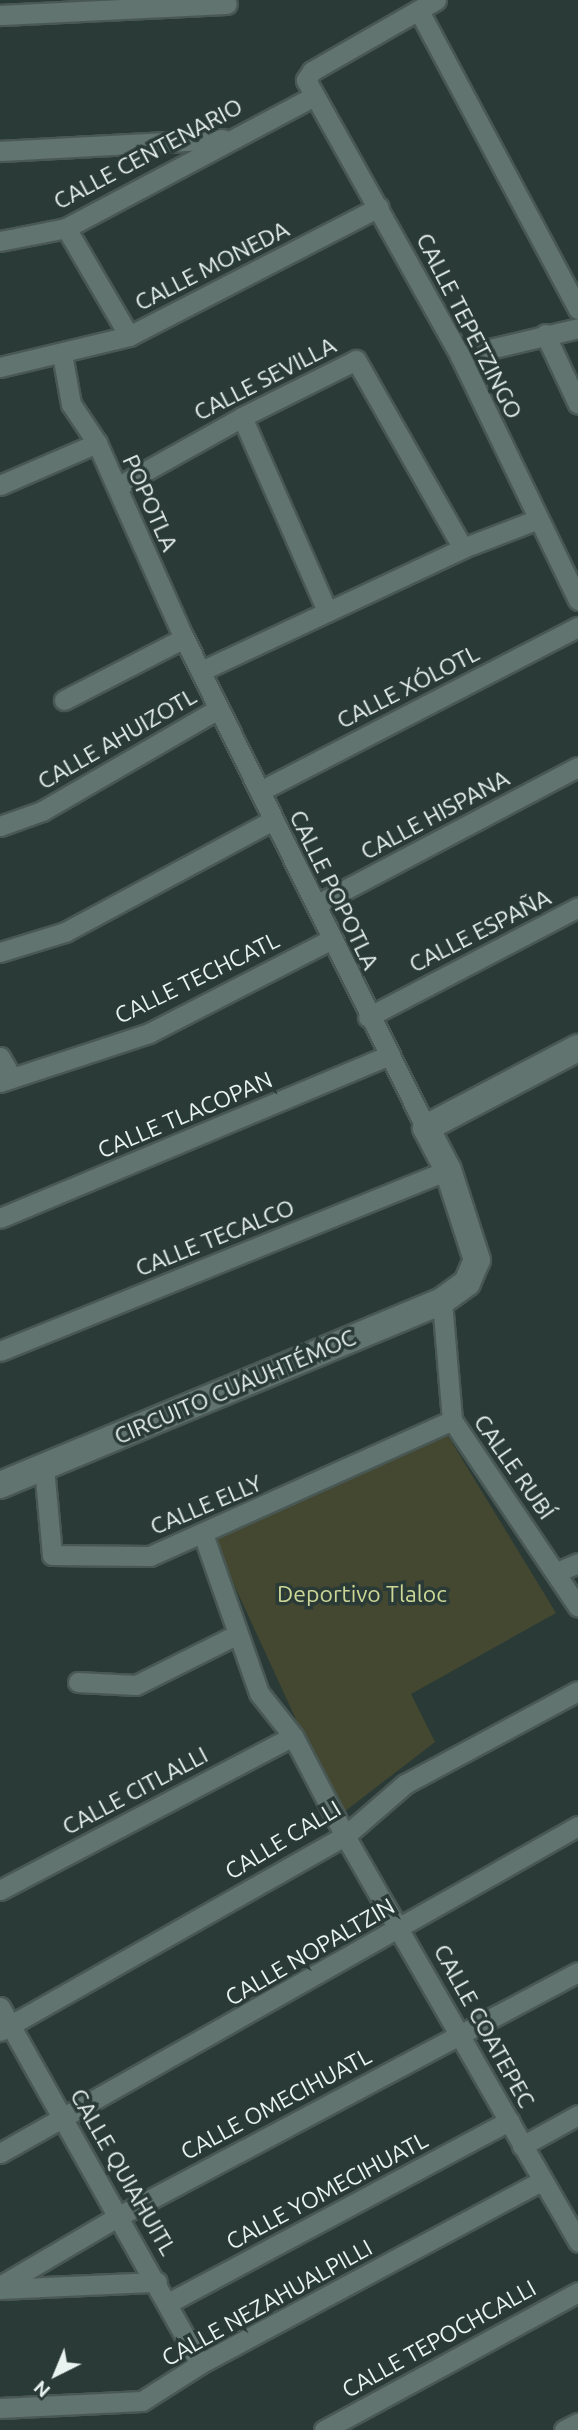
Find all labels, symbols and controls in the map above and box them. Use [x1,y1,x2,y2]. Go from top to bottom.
street label: CALLE CENTENARIO [49,93,247,215]
street label: CALLE MONEDA [130,215,294,317]
street label: CALLE TEPETZINGO [410,229,528,423]
street label: CALLE SEVILLA [189,331,341,427]
street label: POPOTLA [116,450,184,556]
street label: CALLE XÓLOTL [332,639,484,735]
street label: CALLE AHUIZOTL [33,682,201,796]
street label: CALLE HISPANA [356,764,514,866]
street label: CALLE POPOTLA [283,806,385,974]
street label: CALLE ESPAÑA [405,883,555,979]
street label: CALLE TECHCATL [110,926,284,1030]
street label: CALLE TLACOPAN [94,1066,276,1164]
street label: CALLE TECALCO [132,1194,298,1282]
street label: CIRCUITO CUAUHTÉMOC [110,1324,360,1450]
street label: CALLE RUBÍ [468,1409,560,1525]
street label: CALLE ELLY [146,1469,266,1541]
park label: Deportivo Tlaloc [277,1580,447,1608]
street label: CALLE CITLALLI [58,1741,212,1841]
street label: CALLE CALLI [220,1795,346,1885]
street label: CALLE NOPALTZIN [221,1892,399,2012]
street label: CALLE COATEPEC [428,1940,540,2112]
street label: CALLE OMECIHUATL [176,2042,376,2166]
street label: CALLE QUIAHUITL [64,2084,182,2260]
street label: CALLE YOMECIHUATL [222,2126,432,2256]
street label: CALLE NEZAHUALPILLI [157,2234,377,2372]
street label: CALLE TEPOCHCALLI [337,2274,541,2404]
north arrow [21,2339,91,2409]
text: N [29,2376,54,2402]

